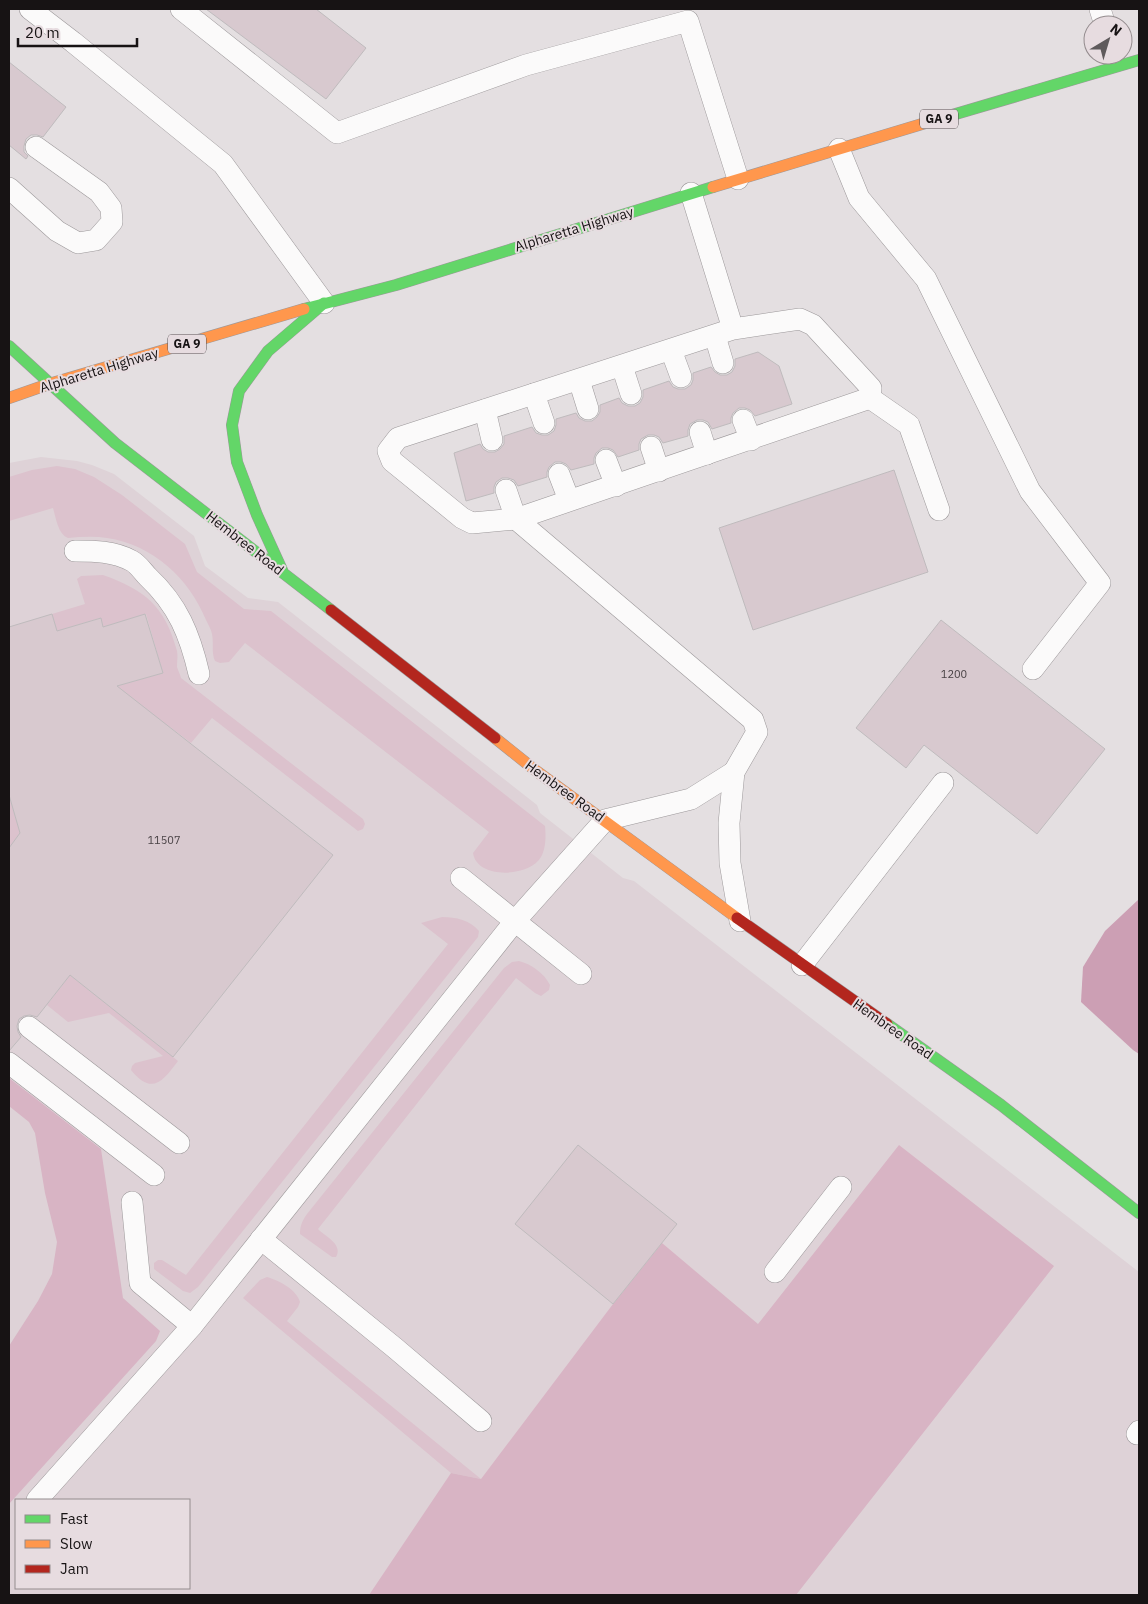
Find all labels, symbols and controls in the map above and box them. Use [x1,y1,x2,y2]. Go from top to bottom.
scale bar [18,15,136,47]
north arrow [1083,15,1133,65]
text: N [1106,20,1126,40]
text: 20 m [25,23,60,42]
road number: GA 9 [920,110,958,128]
street label: Alpharetta Highway [512,202,636,256]
road number: GA 9 [168,334,206,354]
street label: Alpharetta Highway [37,343,161,397]
street label: Hembree Road [202,507,288,579]
house number: 1200 [941,667,967,681]
street label: Hembree Road [522,756,608,826]
house number: 11507 [148,833,181,847]
street label: Hembree Road [849,995,937,1063]
legend [15,1499,190,1589]
text: Fast [60,1509,88,1528]
text: Slow [60,1534,93,1553]
text: Jam [60,1559,89,1578]

